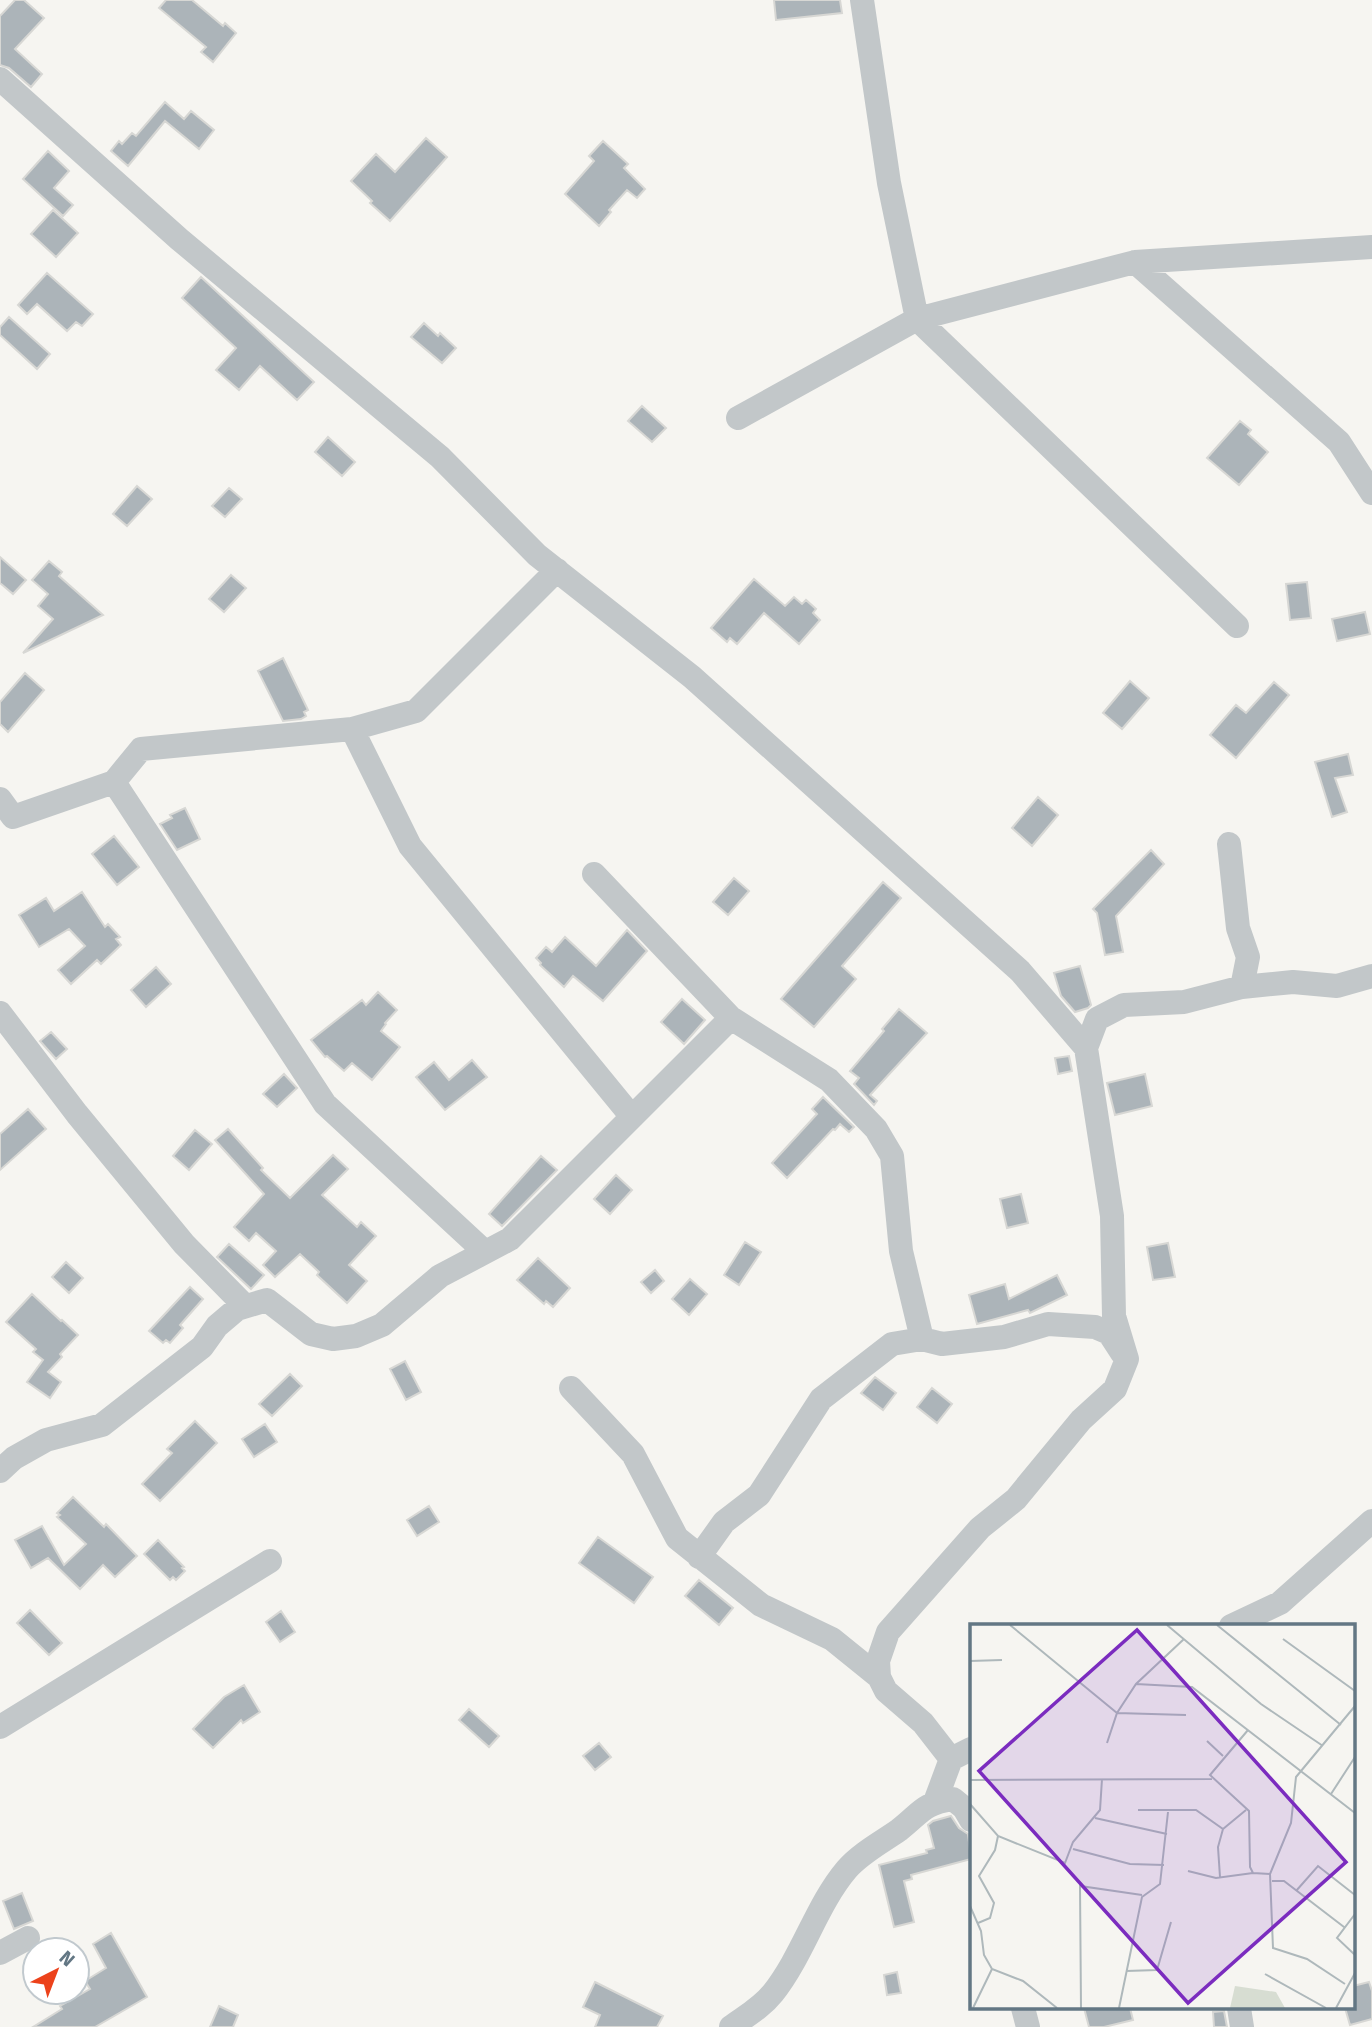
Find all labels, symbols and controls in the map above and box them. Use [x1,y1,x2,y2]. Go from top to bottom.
inset map [970,1624,1354,2010]
north arrow [21,1936,91,2006]
text: N [55,1946,79,1972]

